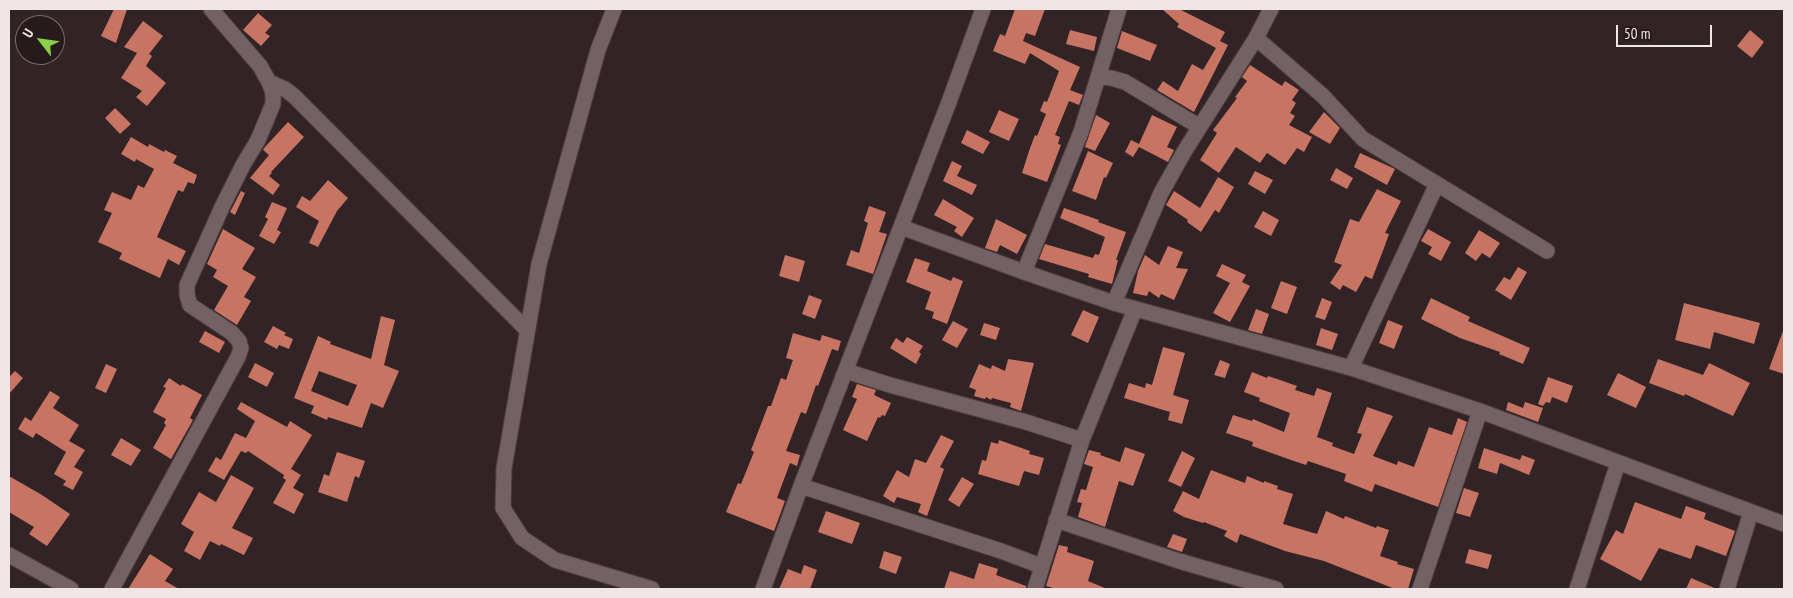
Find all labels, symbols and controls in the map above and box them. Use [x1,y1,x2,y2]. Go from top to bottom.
north arrow [15,15,65,65]
scale bar [1618,15,1714,47]
text: 50 m [1624,24,1650,43]
text: U [18,25,37,41]

